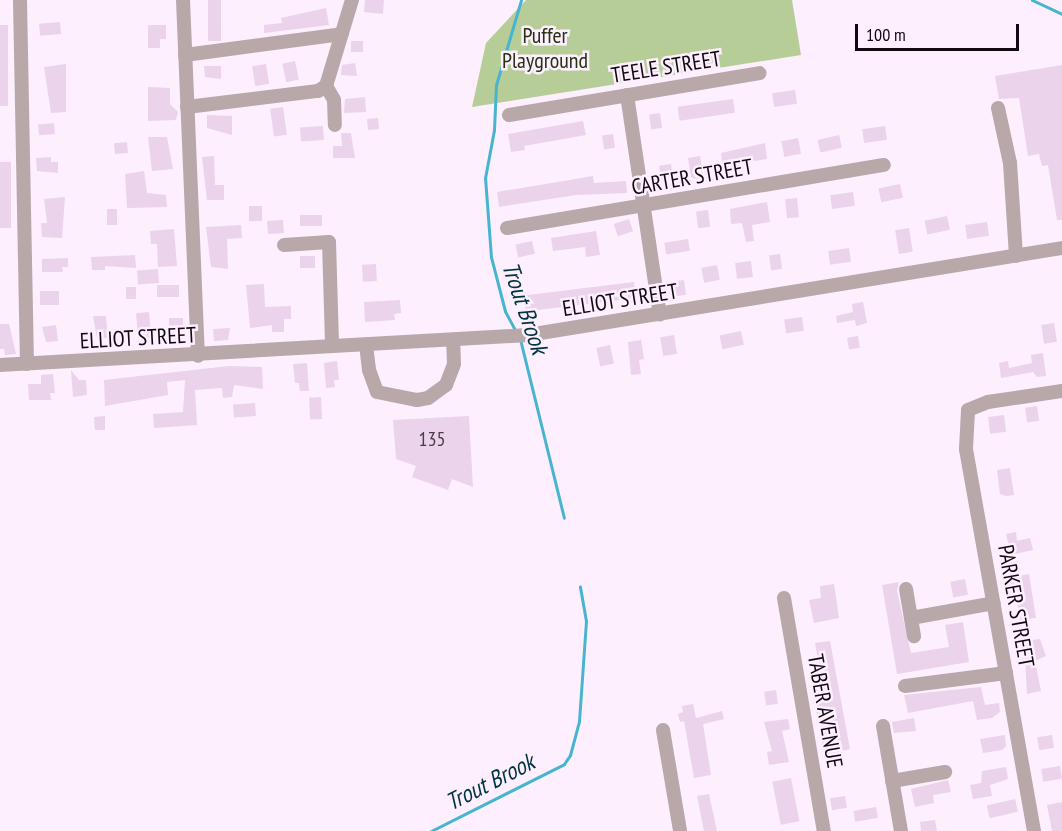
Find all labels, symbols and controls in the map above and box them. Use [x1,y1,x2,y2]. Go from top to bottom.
scale bar [858,12,1022,50]
park label: Puffer Playground [502,22,588,74]
text: 100 m [866,23,906,46]
street label: TEELE STREET [609,45,723,89]
street label: CARTER STREET [629,153,755,201]
water label: Trout Brook [496,258,554,358]
street label: ELLIOT STREET [560,278,680,322]
street label: ELLIOT STREET [79,322,197,354]
house number: 135 [419,427,445,451]
street label: PARKER STREET [992,543,1040,669]
street label: TABER AVENUE [802,652,848,770]
water label: Trout Brook [441,747,539,817]

